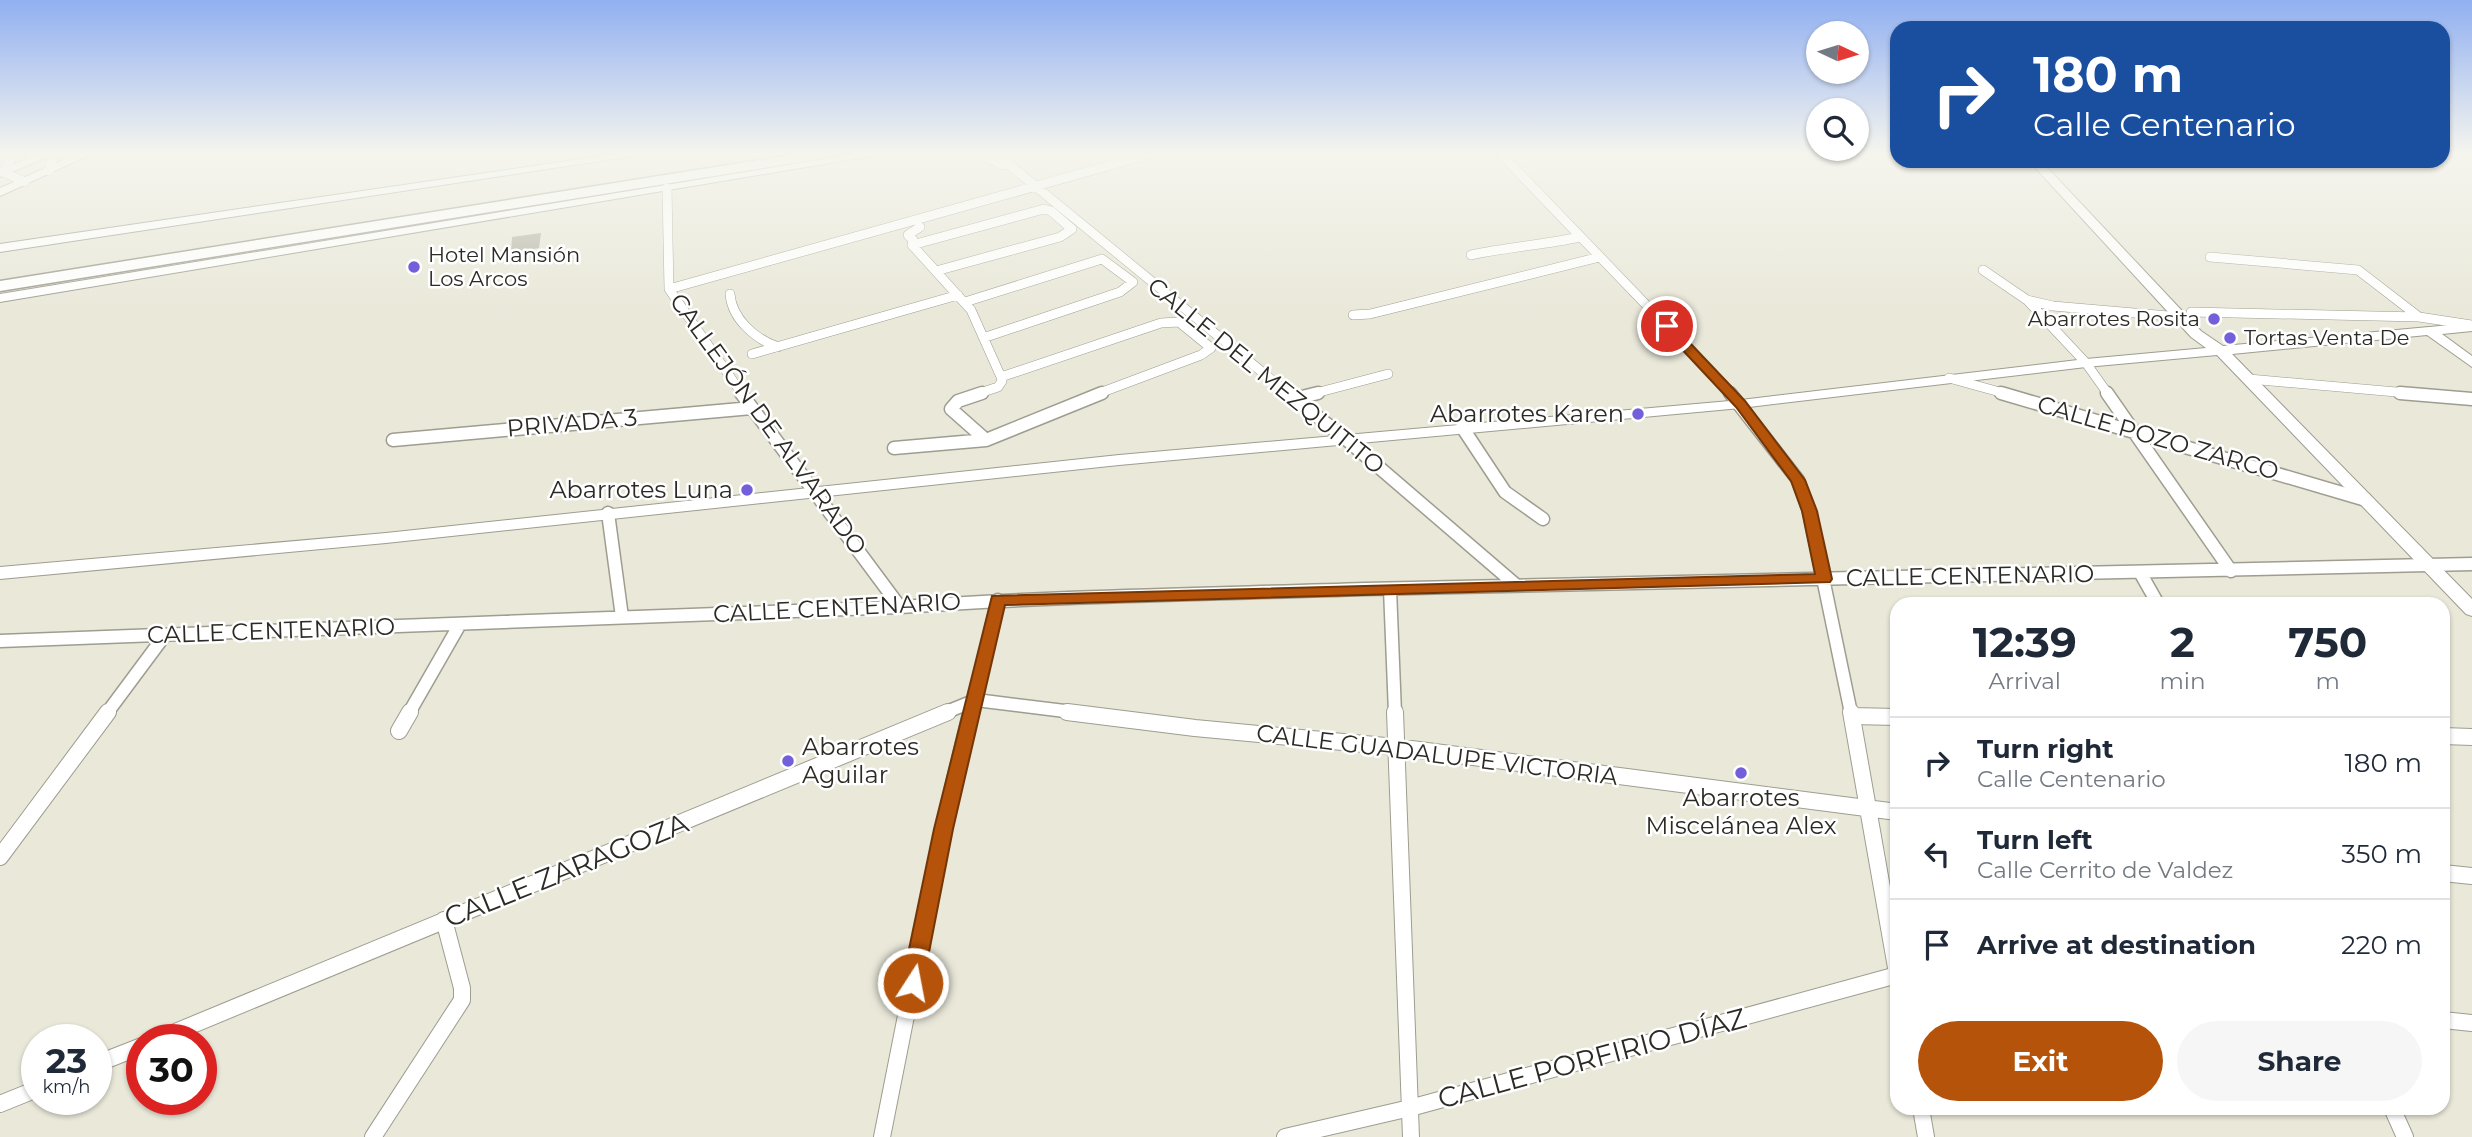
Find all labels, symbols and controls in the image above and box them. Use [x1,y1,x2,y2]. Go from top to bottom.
north arrow [1806,21,1869,84]
map controls [1806,21,1869,161]
text: 180 m [2033,45,2183,104]
icon: right [1918,49,2009,140]
button: search [1806,98,1869,161]
text: Calle Centenario [2033,105,2296,144]
place label: Hotel Mansión Los Arcos [428,242,580,291]
marker: Hotel Mansión Los Arcos [406,259,422,275]
street label: CALLE DEL MEZQUITITO [1142,271,1391,480]
street label: CALLEJÓN DE ALVARADO [664,287,873,560]
pin [1637,296,1697,356]
place label: Abarrotes Rosita [2028,306,2200,331]
icon: arrive [1648,307,1686,345]
marker: Abarrotes Rosita [2206,311,2222,327]
place label: Tortas Venta De [2244,325,2409,350]
marker: Tortas Venta De [2222,330,2238,346]
street label: CALLE POZO ZARCO [2034,389,2282,486]
place label: Abarrotes Karen [1430,399,1624,428]
street label: PRIVADA 3 [505,402,638,443]
marker: Abarrotes Karen [1630,406,1646,422]
place label: Abarrotes Luna [549,475,733,504]
marker: Abarrotes Luna [739,482,755,498]
street label: CALLE CENTENARIO [1846,559,2094,592]
street label: CALLE CENTENARIO [712,587,962,628]
street label: CALLE CENTENARIO [146,612,396,649]
text: 12:39 [1973,616,2077,668]
text: 2 [2170,616,2195,668]
text: 750 [2288,616,2367,668]
text: Arrival [1988,667,2061,695]
text: min [2159,667,2206,695]
text: m [2316,667,2340,695]
street label: CALLE GUADALUPE VICTORIA [1255,718,1620,791]
place label: Abarrotes Aguilar [802,732,919,789]
text: Turn right [1977,733,2113,765]
icon: right [1918,744,1956,782]
text: 180 m [2344,747,2422,779]
marker: Abarrotes Aguilar [780,753,796,769]
marker: Abarrotes Miscelánea Alex [1733,765,1749,781]
text: Calle Centenario [1977,765,2166,793]
place label: Abarrotes Miscelánea Alex [1646,783,1837,840]
street label: CALLE ZARAGOZA [439,805,694,934]
text: Turn left [1977,824,2093,856]
icon: left [1918,835,1956,873]
text: 350 m [2341,838,2422,870]
text: Calle Cerrito de Valdez [1977,856,2233,884]
icon: arrive [1918,926,1956,964]
text: Arrive at destination [1977,929,2256,961]
text: 220 m [2341,929,2422,961]
position arrow [876,946,950,1020]
street label: CALLE PORFIRIO DÍAZ [1434,1000,1750,1116]
button: Exit [1918,1021,2163,1101]
button: Share [2177,1021,2422,1101]
speed limit sign: 30 [126,1024,217,1115]
text: 23 [46,1039,87,1082]
text: km/h [42,1076,91,1098]

